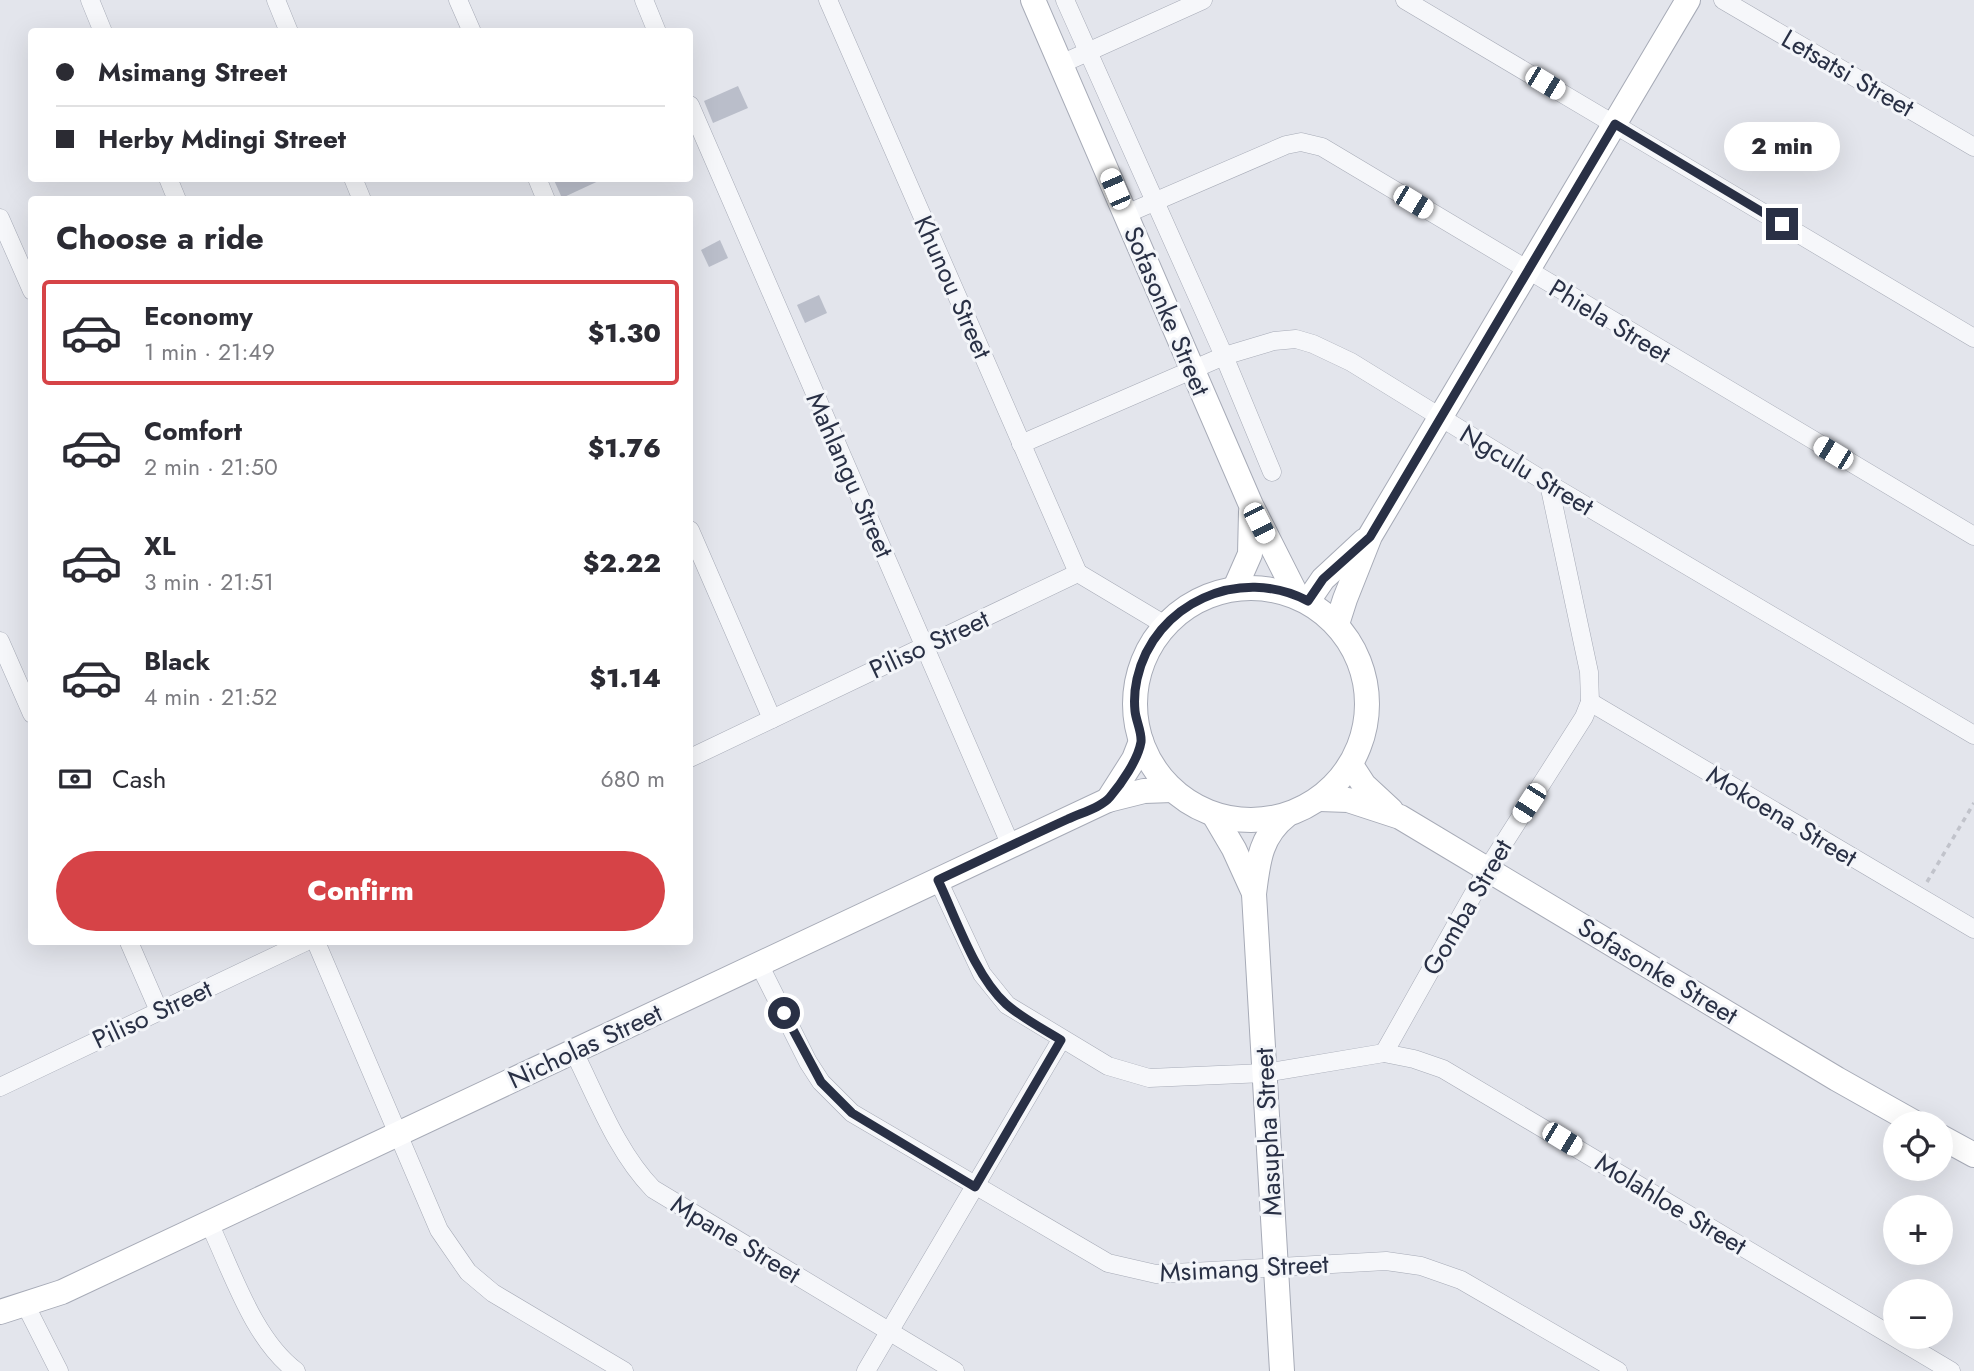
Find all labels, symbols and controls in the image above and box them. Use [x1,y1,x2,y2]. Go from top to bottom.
street label: Letsatsi Street [1775,20,1922,127]
text: Msimang Street [98,53,287,91]
car [1522,63,1569,103]
text: Herby Mdingi Street [98,120,346,158]
callout: 2 min [1724,122,1840,172]
text: 2 min [1751,129,1813,163]
car [1098,166,1133,212]
car [1390,182,1437,222]
route end [1766,208,1798,240]
street label: Khunou Street [904,209,1002,365]
text: Choose a ride [56,215,264,261]
street label: Sofasonke Street [1114,220,1220,402]
street label: Phiela Street [1542,270,1679,373]
text: Economy [144,297,253,335]
icon: car [60,301,123,364]
text: $1.30 [588,314,661,352]
text: 1 min · 21:49 [144,335,275,369]
street label: Mahlangu Street [797,386,904,565]
text: Comfort [144,412,242,450]
street label: Ngculu Street [1453,415,1602,525]
icon: car [60,416,123,479]
text: $1.76 [588,429,661,467]
car [1810,433,1857,473]
text: 2 min · 21:50 [144,450,278,484]
car [1241,500,1278,546]
text: XL [144,527,176,565]
icon: car [60,531,123,594]
text: $2.22 [583,544,661,582]
text: 3 min · 21:51 [144,565,274,599]
street label: Piliso Street [863,599,996,688]
text: Black [144,642,210,680]
icon: car [60,646,123,709]
text: $1.14 [590,659,661,697]
text: 4 min · 21:52 [144,680,277,714]
street label: Mokoena Street [1699,756,1865,876]
icon: cash [56,760,94,798]
text: Cash [112,760,166,798]
text: 680 m [601,762,665,796]
car [1509,780,1550,826]
street label: Gomba Street [1413,831,1522,982]
button: Confirm [56,851,665,931]
street label: Sofasonke Street [1571,908,1746,1034]
street label: Piliso Street [86,969,219,1058]
street label: Nicholas Street [502,993,669,1098]
route start [768,997,800,1029]
street label: Masupha Street [1245,1046,1291,1217]
map controls [1883,1111,1953,1349]
button: locate [1883,1111,1953,1181]
car [1539,1119,1586,1159]
street label: Molahloe Street [1588,1144,1755,1265]
street label: Mpane Street [664,1185,809,1293]
button: + [1883,1195,1953,1265]
street label: Msimang Street [1158,1245,1330,1291]
button: − [1883,1279,1953,1349]

